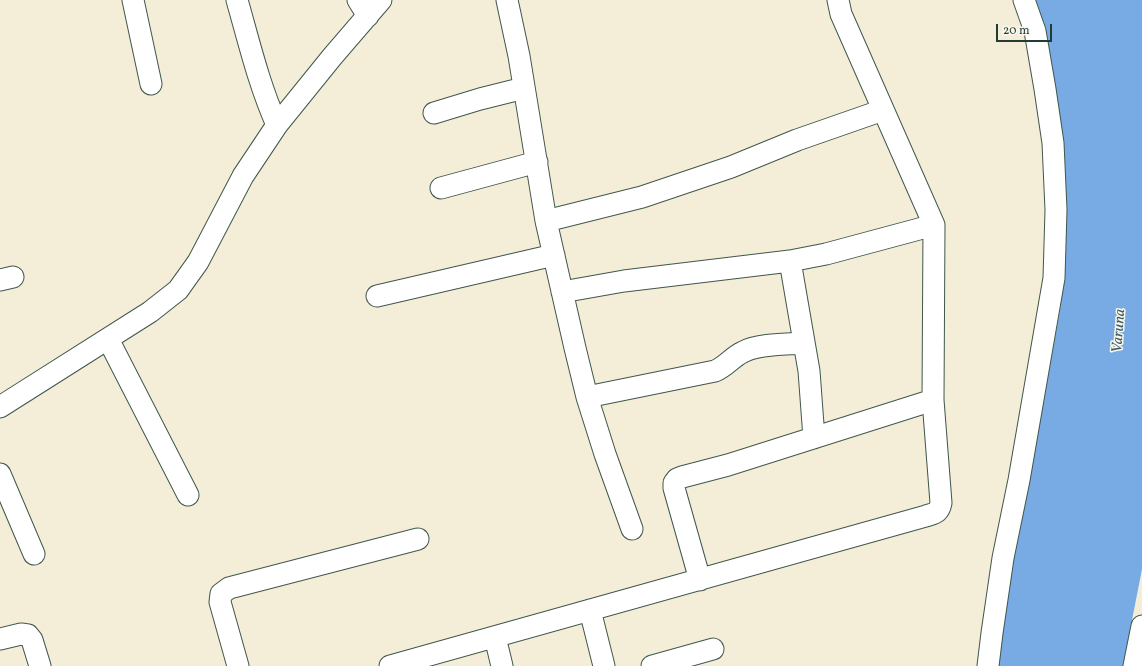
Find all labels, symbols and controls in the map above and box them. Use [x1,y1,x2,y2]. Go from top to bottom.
scale bar [998,16,1054,42]
text: 20 m [1003,23,1030,39]
water label: Varuna [1109,308,1131,354]

